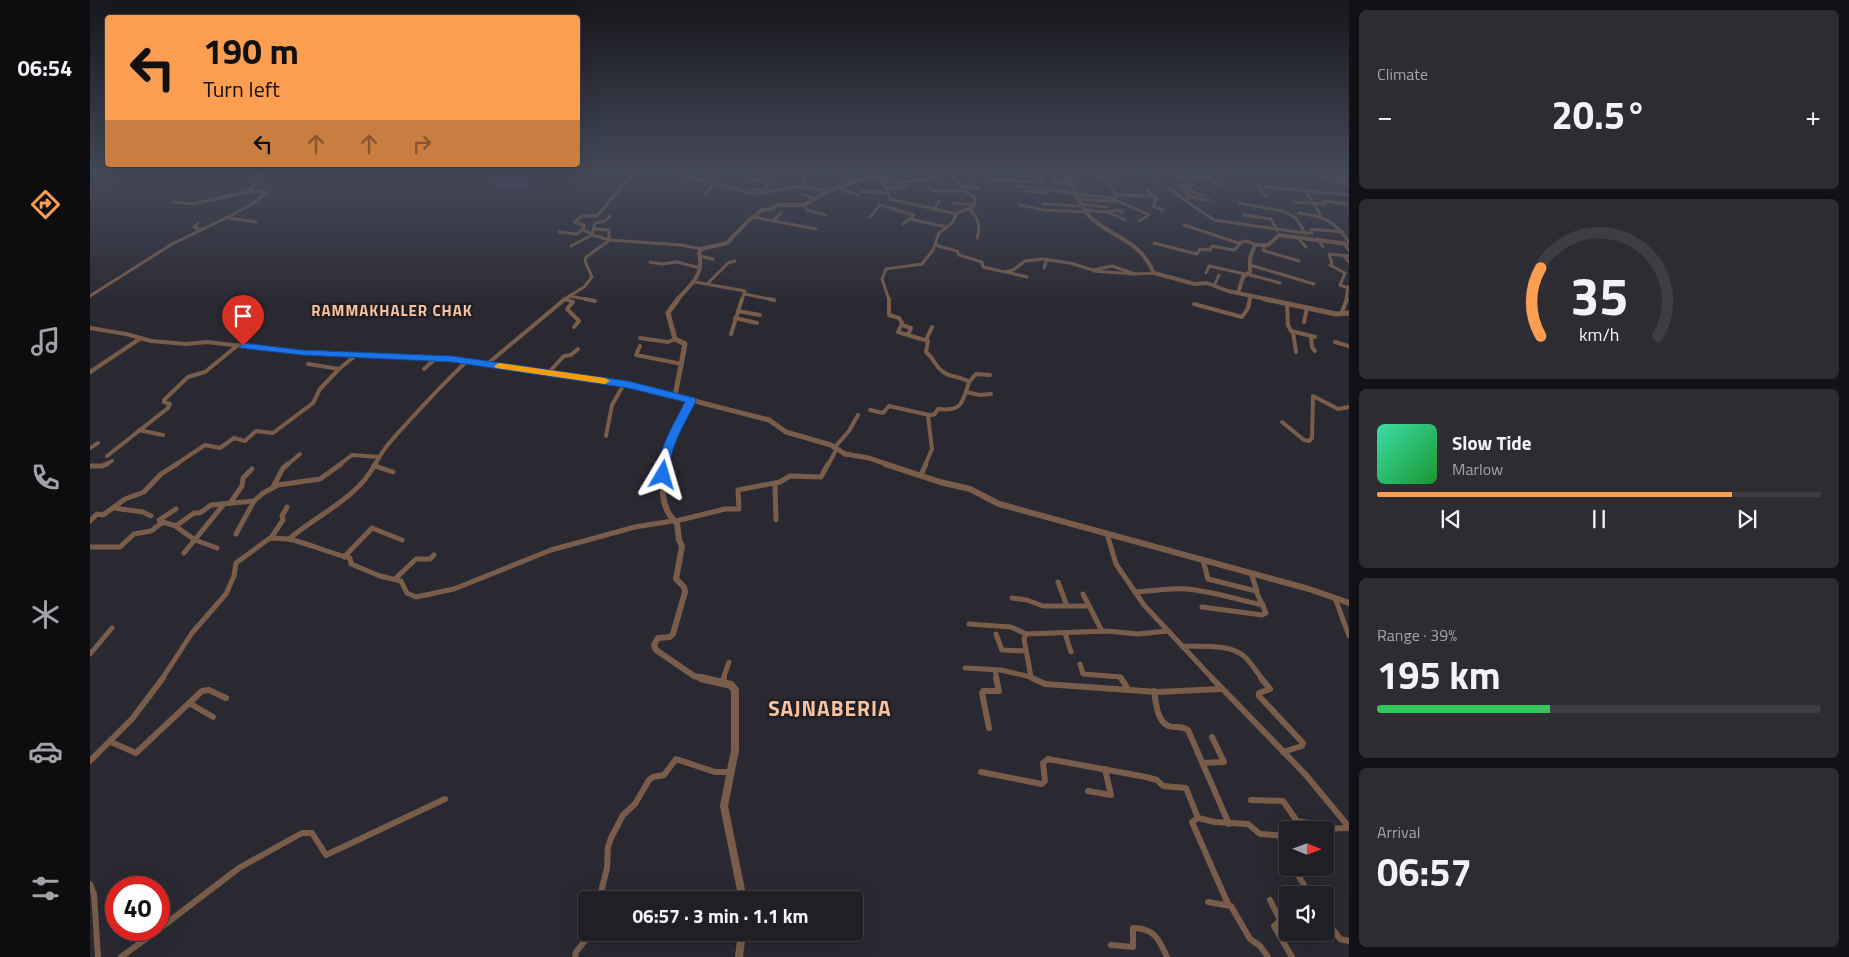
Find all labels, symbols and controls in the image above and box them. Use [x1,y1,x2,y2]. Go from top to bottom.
text: 190 m [203,24,299,78]
icon: left [120,35,185,100]
text: 06:54 [18,51,72,85]
text: Climate [1377,62,1428,86]
text: Turn left [203,72,280,106]
text: 20.5° [1552,86,1646,144]
text: − [1377,94,1393,137]
text: + [1805,94,1821,137]
icon: left [249,130,277,158]
icon: ahead [302,130,330,158]
icon: ahead [355,130,383,158]
icon: right [408,130,436,158]
icon: directions [28,187,63,222]
text: 35 [1570,256,1628,335]
pin [222,295,264,346]
district label: RAMMAKHALER CHAK [311,299,473,322]
icon: arrive [229,302,257,330]
text: km/h [1579,321,1619,348]
icon: music [28,324,63,359]
text: Slow Tide [1452,428,1531,457]
position arrow [636,448,688,500]
text: Marlow [1452,457,1503,481]
icon: phone [28,460,63,495]
icon: previous [1437,505,1465,533]
icon: pause [1585,505,1613,533]
icon: next [1733,505,1761,533]
icon: climate [28,597,63,632]
text: Range · 39% [1377,623,1457,647]
text: 195 km [1377,646,1501,704]
district label: SAJNABERIA [768,692,892,724]
icon: car [28,734,63,769]
text: Arrival [1377,820,1420,844]
north arrow [1279,821,1334,876]
map controls [1279,821,1334,941]
text: 06:57 [1377,843,1472,901]
icon: filters [28,871,63,906]
speed limit sign: 40 [105,876,170,941]
button: sound [1279,886,1334,941]
text: 06:57 · 3 min · 1.1 km [632,901,809,930]

